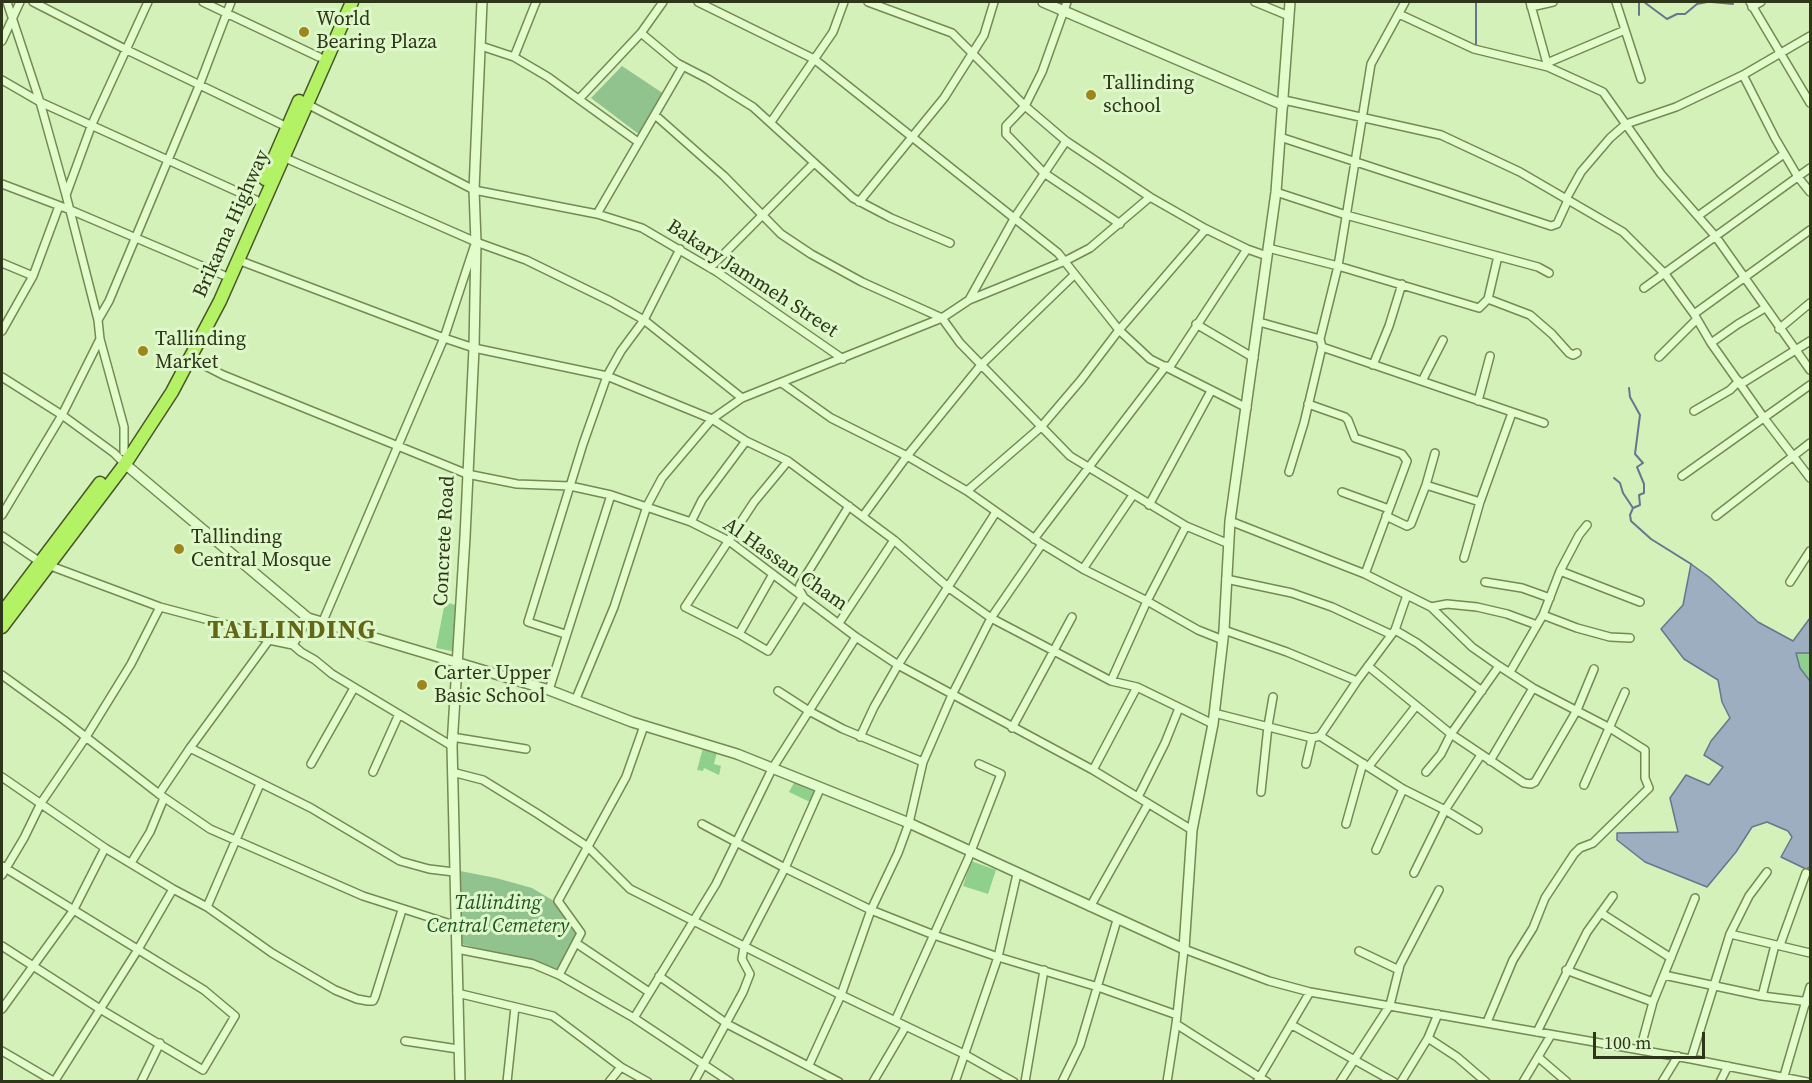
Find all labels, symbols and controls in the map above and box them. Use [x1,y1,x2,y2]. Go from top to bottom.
place label: World Bearing Plaza [316,8,437,55]
marker: World Bearing Plaza [297,25,311,39]
place label: Tallinding school [1103,72,1194,119]
marker: Tallinding school [1084,88,1098,102]
street label: Brikama Highway [189,146,275,302]
street label: Bakary Jammeh Street [662,215,842,343]
place label: Tallinding Market [155,328,246,375]
marker: Tallinding Market [136,344,150,358]
street label: Concrete Road [430,475,460,607]
street label: Al Hassan Cham [718,513,852,617]
place label: Tallinding Central Mosque [191,526,331,573]
marker: Tallinding Central Mosque [172,542,186,556]
district label: TALLINDING [207,615,377,647]
place label: Carter Upper Basic School [434,662,551,709]
marker: Carter Upper Basic School [415,678,429,692]
park label: Tallinding Central Cemetery [427,892,569,939]
scale bar [1596,1020,1708,1058]
text: 100 m [1604,1030,1651,1055]

